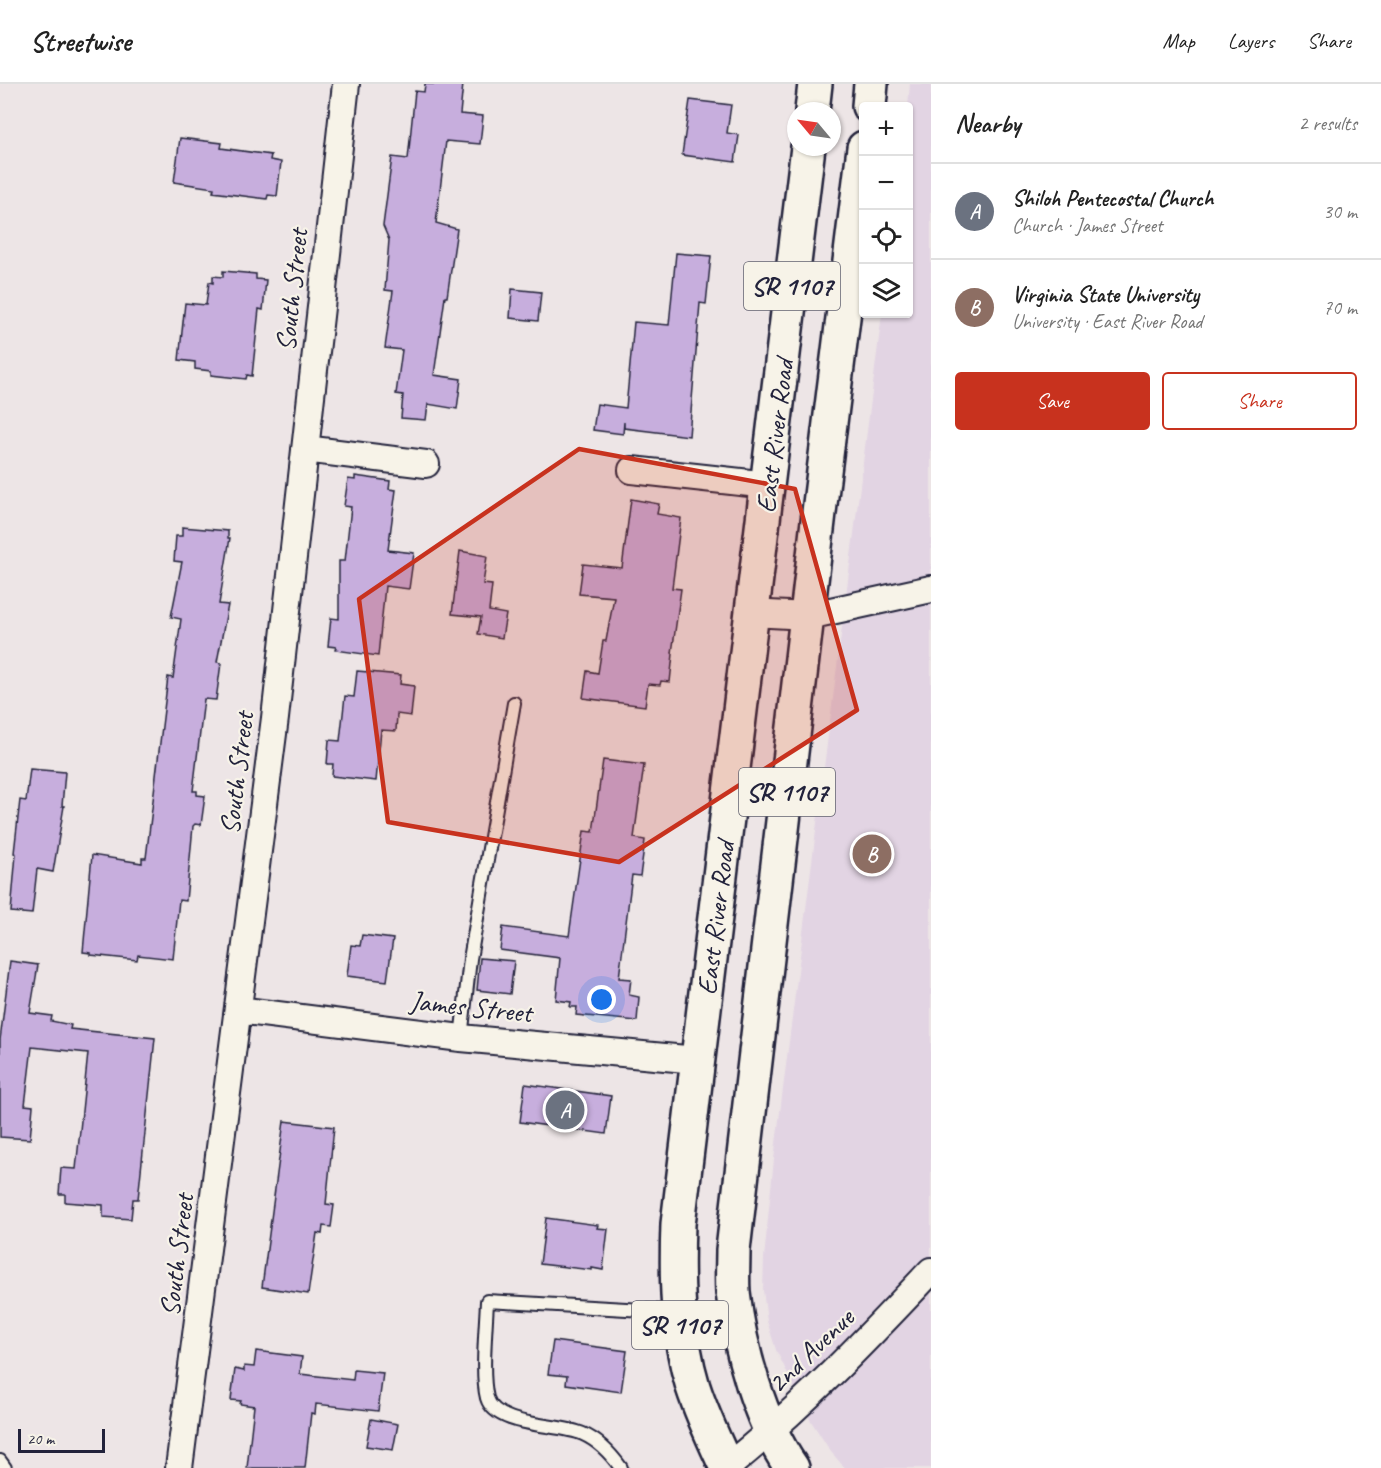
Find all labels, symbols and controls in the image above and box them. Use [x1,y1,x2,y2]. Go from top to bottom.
text: Streetwise [30,24,131,59]
text: Map [1162,28,1195,54]
text: Layers [1228,28,1274,54]
text: Share [1307,28,1351,54]
north arrow [787,102,841,156]
map controls [859,102,913,318]
button: + [859,102,913,156]
text: Nearby [955,107,1020,140]
text: 2 results [1298,111,1357,136]
button: − [859,156,913,210]
text: Shiloh Pentecostal Church [1012,185,1213,213]
text: A [969,199,980,224]
text: 30 m [1323,199,1357,224]
button: locate [859,210,913,264]
text: Church · James Street [1012,213,1163,238]
street label: South Street [268,224,316,353]
road number: SR 1107 [744,262,840,310]
button: layers [859,264,913,318]
text: Virginia State University [1012,281,1199,309]
text: B [969,295,980,320]
text: 70 m [1323,295,1357,320]
text: University · East River Road [1012,309,1202,334]
street label: East River Road [748,353,802,515]
button: Save [955,372,1150,430]
button: Share [1162,372,1357,430]
street label: South Street [212,707,262,836]
road number: SR 1107 [739,768,835,816]
pin: B [852,832,892,876]
street label: East River Road [689,835,743,997]
street label: James Street [406,983,536,1031]
your location [587,985,616,1014]
pin: A [546,1088,584,1132]
street label: South Street [152,1189,202,1318]
street label: 2nd Avenue [760,1299,863,1400]
road number: SR 1107 [632,1301,728,1349]
scale bar [18,1426,105,1454]
text: 20 m [27,1429,54,1449]

